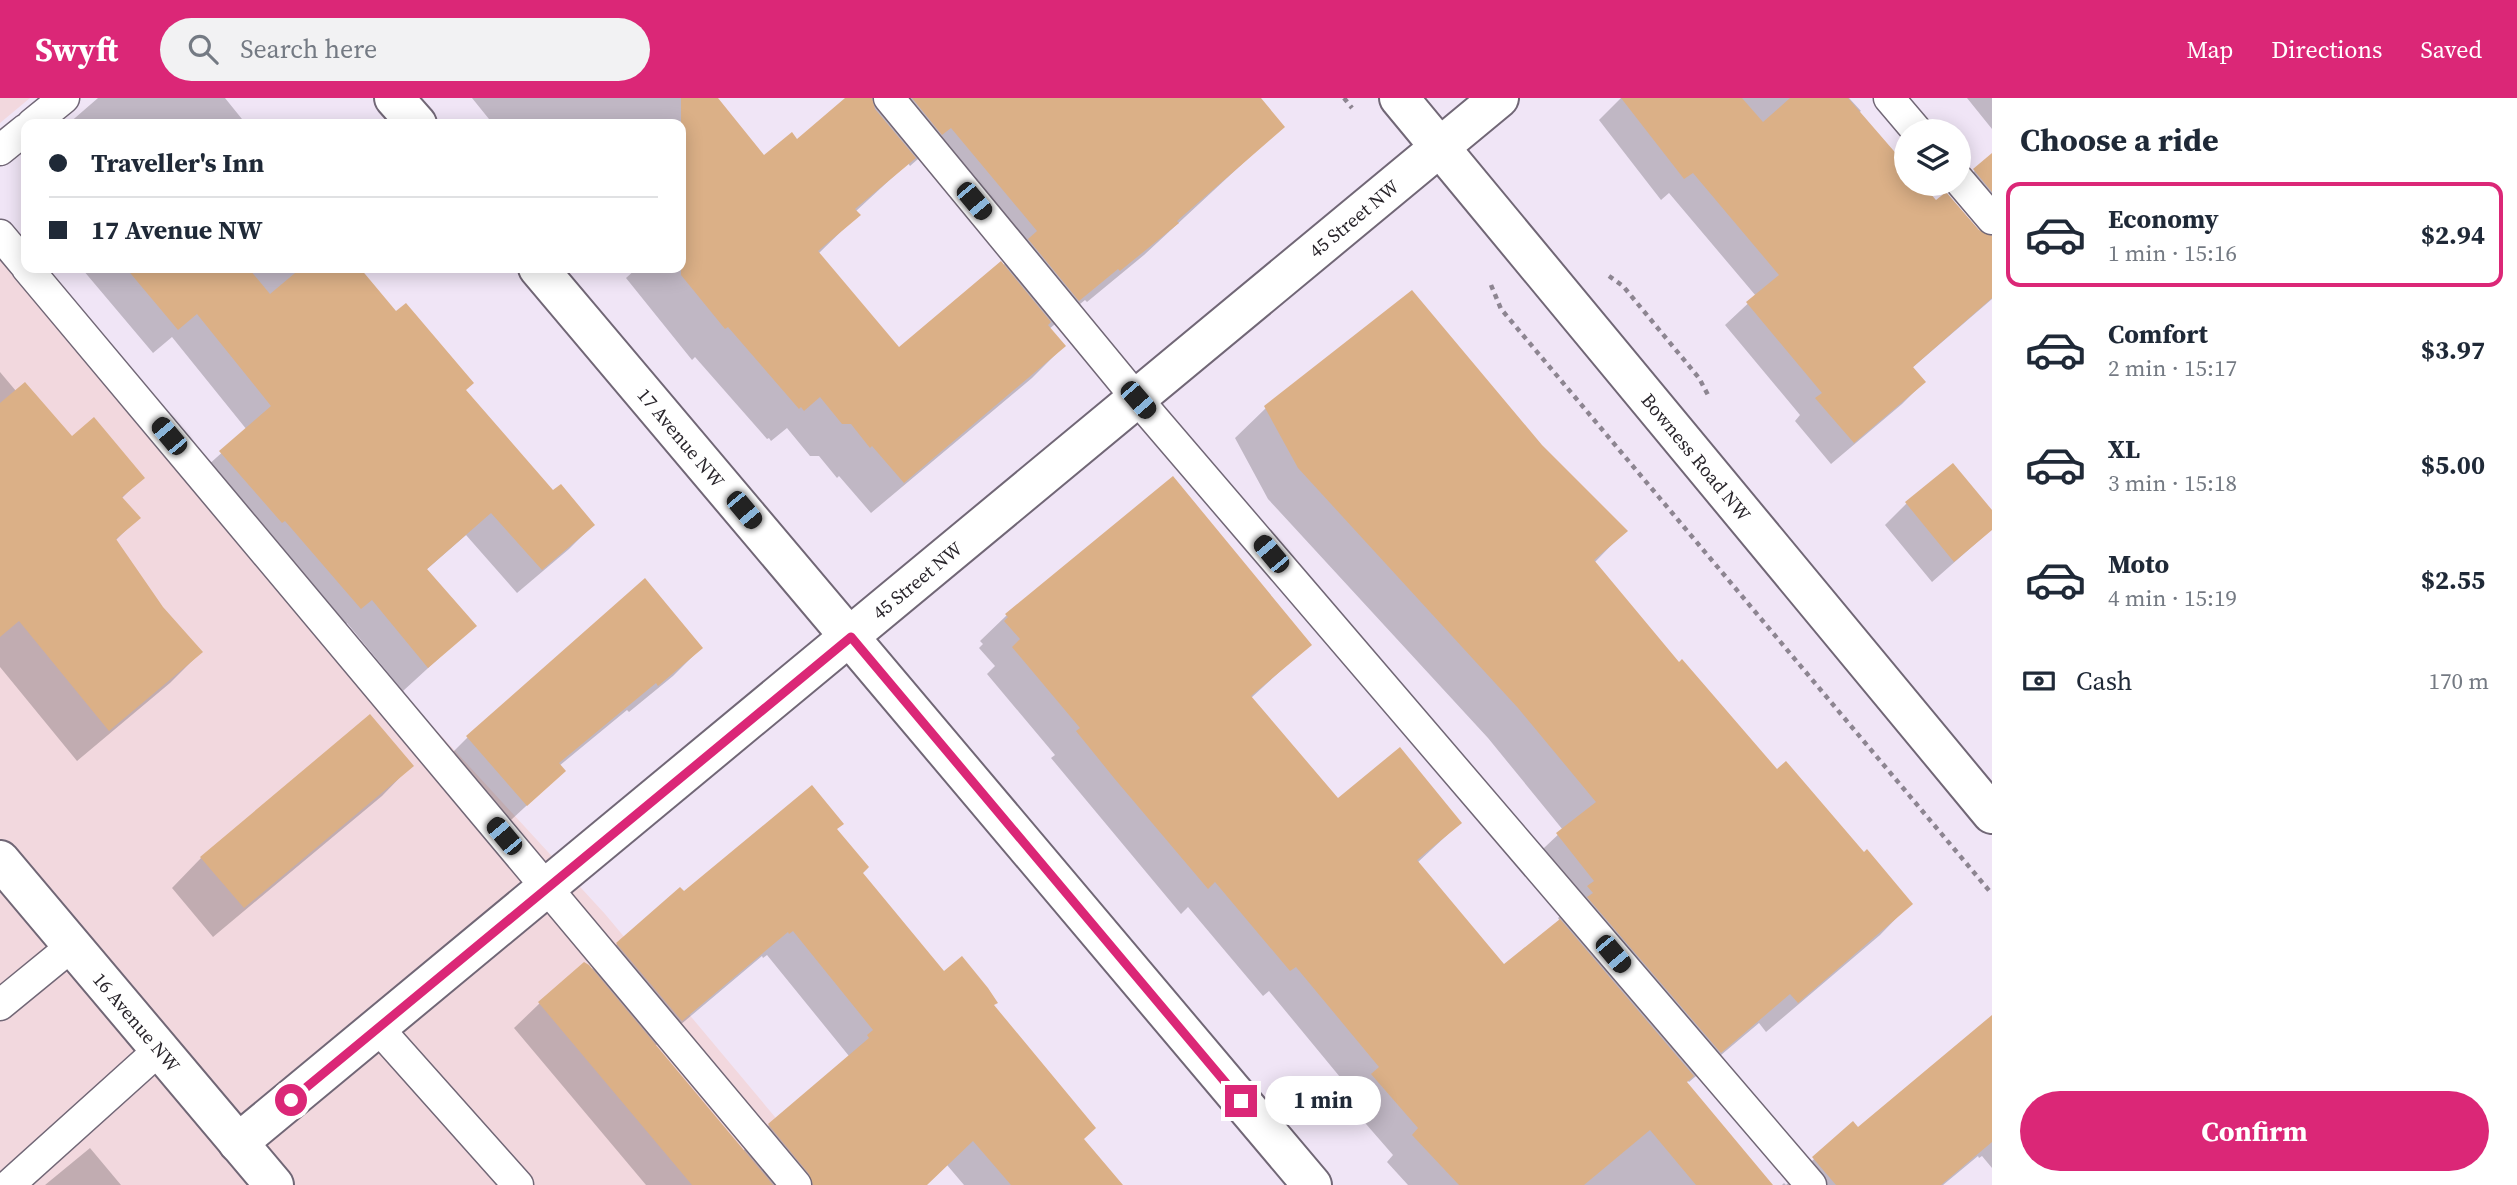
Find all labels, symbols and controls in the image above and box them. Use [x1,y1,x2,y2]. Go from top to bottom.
search box [160,18,650,81]
text: Swyft [35,27,118,72]
icon: search [184,30,222,68]
text: Search here [240,31,377,67]
text: Map [2186,33,2233,66]
text: Directions [2271,33,2382,66]
text: Saved [2420,33,2482,66]
text: Choose a ride [2020,118,2219,162]
map controls [1894,119,1971,196]
button: layers [1894,119,1971,196]
text: Traveller's Inn [91,145,264,181]
street label: 45 Street NW [1303,173,1405,263]
car [953,178,996,224]
text: Economy [2108,201,2219,237]
icon: car [2024,203,2087,266]
text: 17 Avenue NW [91,212,262,248]
text: $2.94 [2421,217,2485,253]
text: 1 min · 15:16 [2108,237,2237,269]
text: Comfort [2108,316,2208,352]
icon: car [2024,318,2087,381]
text: $3.97 [2421,332,2485,368]
text: 2 min · 15:17 [2108,352,2237,384]
car [1117,377,1160,423]
street label: 17 Avenue NW [632,382,731,493]
street label: Bowness Road NW [1636,387,1757,527]
car [148,413,191,459]
text: XL [2108,431,2140,467]
icon: car [2024,433,2087,496]
text: $5.00 [2421,447,2485,483]
text: 3 min · 15:18 [2108,467,2237,499]
car [723,487,766,533]
car [1250,531,1293,577]
street label: 45 Street NW [867,535,968,625]
text: Moto [2108,546,2169,582]
icon: car [2024,548,2087,611]
text: $2.55 [2421,562,2485,598]
text: 4 min · 15:19 [2108,582,2237,614]
icon: cash [2020,662,2058,700]
text: Cash [2076,663,2132,699]
text: 170 m [2428,665,2489,697]
car [483,813,526,859]
car [1592,931,1635,977]
street label: 16 Avenue NW [87,967,187,1078]
callout: 1 min [1266,1076,1381,1126]
route start [275,1084,307,1116]
text: 1 min [1293,1084,1353,1116]
route end [1225,1085,1257,1117]
button: Confirm [2020,1091,2489,1171]

